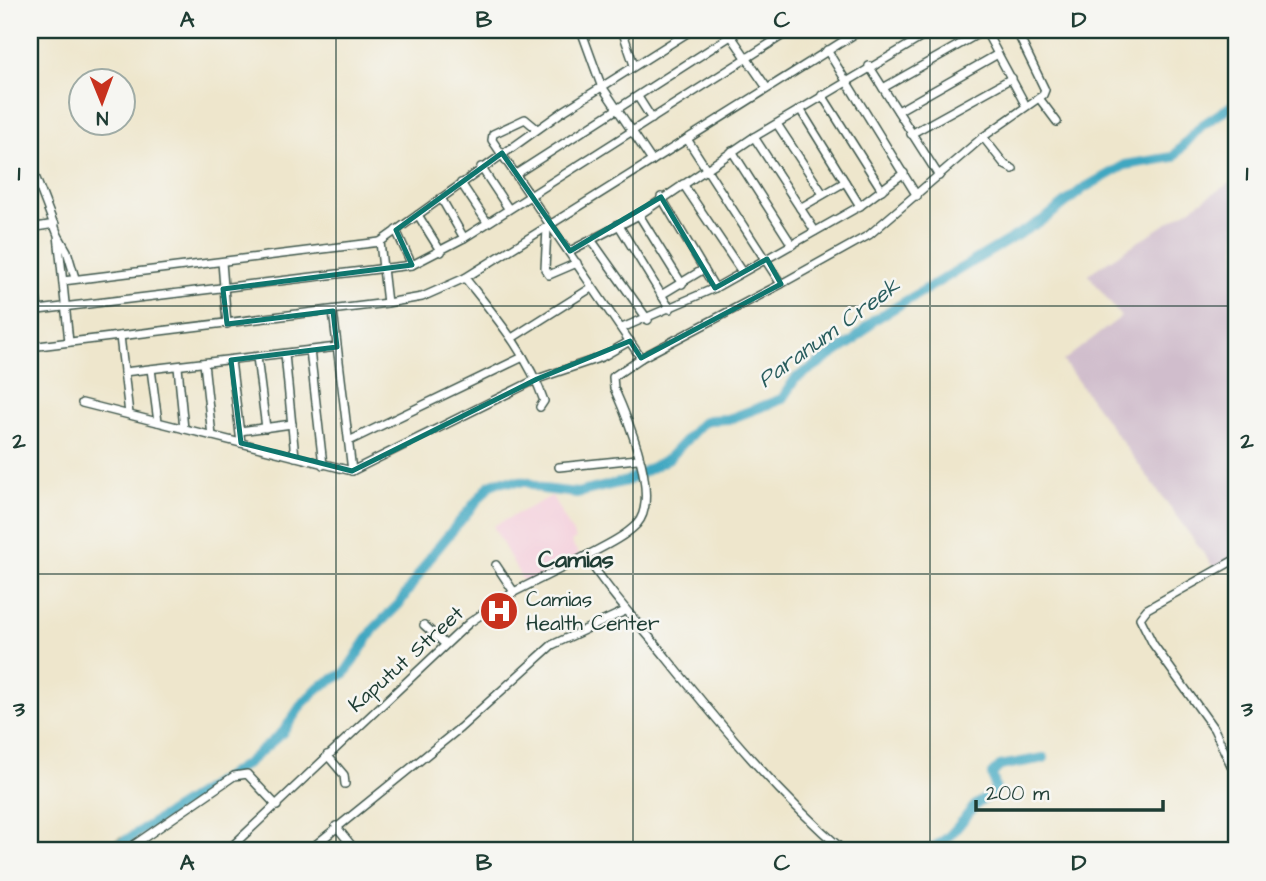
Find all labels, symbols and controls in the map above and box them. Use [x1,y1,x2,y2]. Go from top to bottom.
text: A [180,4,195,36]
text: B [476,4,493,36]
text: C [774,4,791,36]
text: D [1072,4,1087,36]
north arrow [66,66,136,136]
text: N [96,104,108,131]
text: 1 [18,157,21,189]
text: 1 [1246,157,1249,189]
water label: Paranum Creek [751,270,907,396]
text: 2 [11,425,26,457]
text: 2 [1239,425,1254,457]
district label: Camias [538,543,614,577]
place label: Camias Health Center [526,585,660,638]
hospital icon: Camias Health Center [478,590,520,632]
street label: Kaputut Street [342,599,471,720]
text: 3 [12,693,25,725]
text: 3 [1240,693,1253,725]
scale bar [976,769,1163,813]
text: 200 m [986,779,1050,808]
text: A [180,847,195,879]
text: B [476,847,493,879]
text: C [774,847,791,879]
text: D [1072,847,1087,879]

